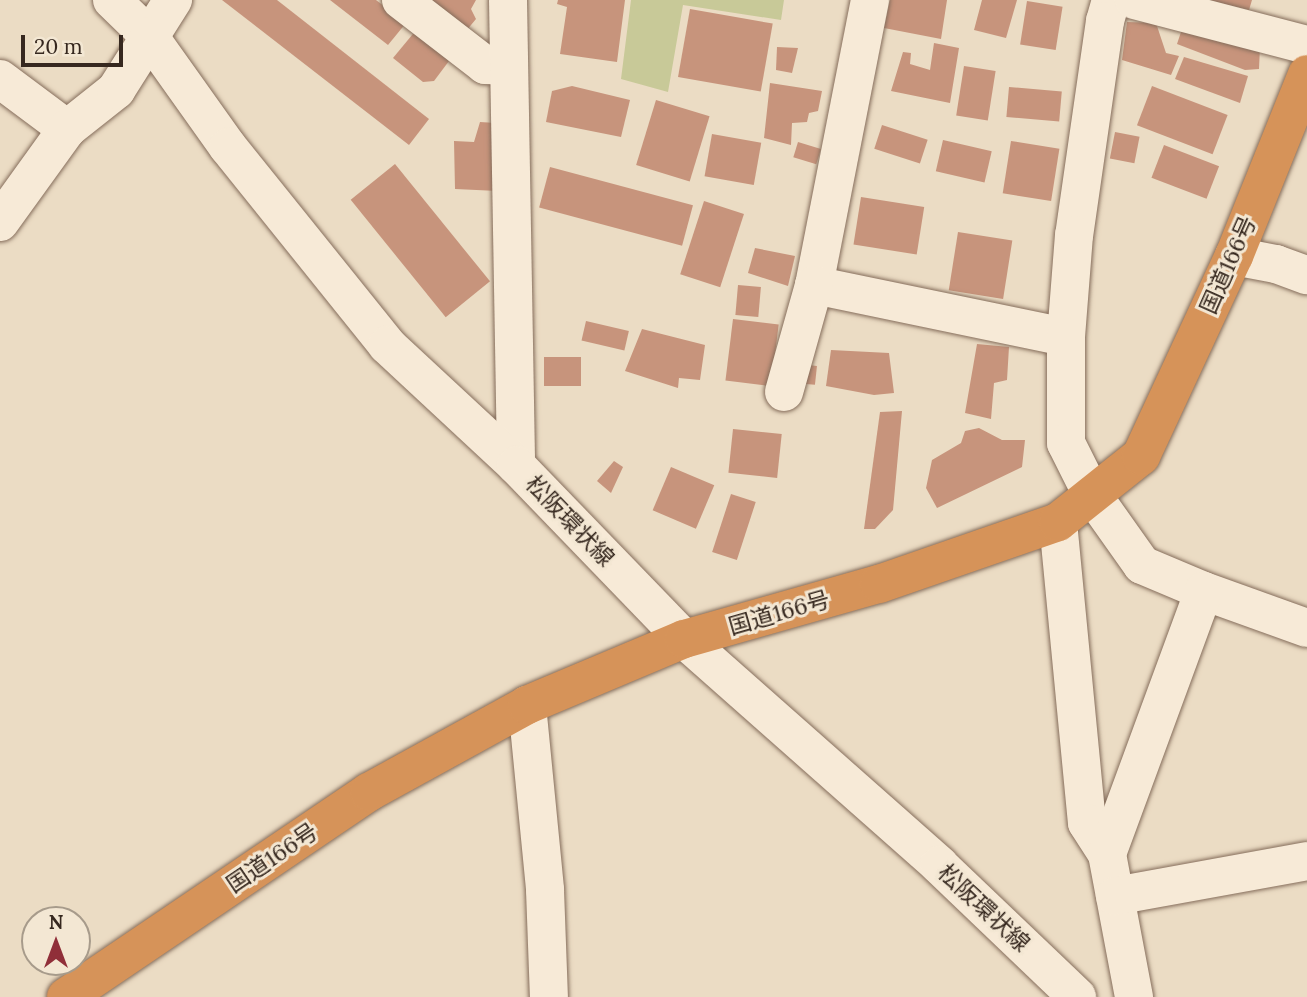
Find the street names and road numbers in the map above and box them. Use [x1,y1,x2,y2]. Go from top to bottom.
street label: 国道166号 [1194,212,1262,318]
street label: 松阪環状線 [520,470,620,572]
street label: 国道166号 [725,585,833,641]
street label: 国道166号 [221,817,323,899]
street label: 松阪環状線 [933,859,1035,957]

